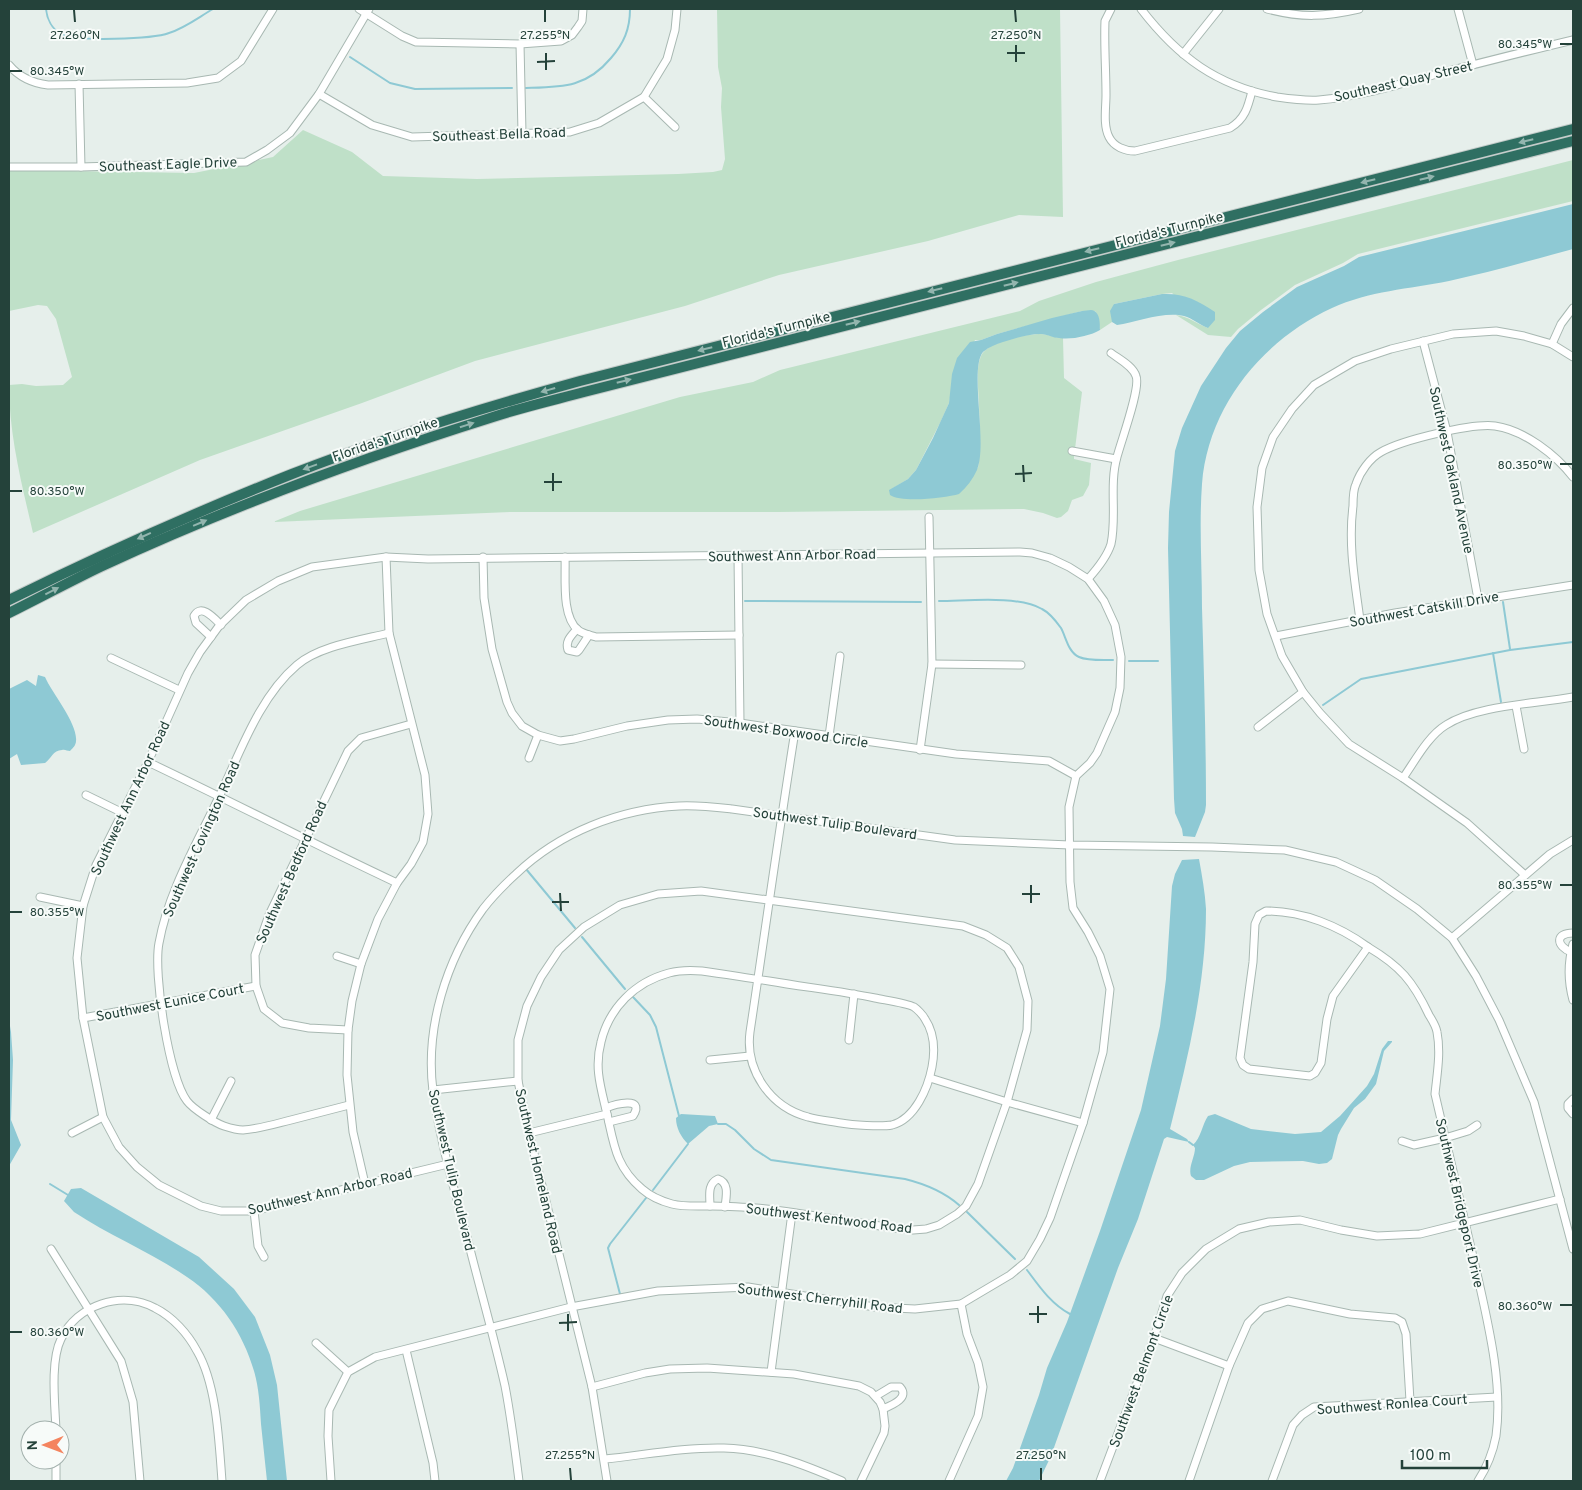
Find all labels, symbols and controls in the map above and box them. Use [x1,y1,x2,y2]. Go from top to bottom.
text: 27.260°N [50,28,100,44]
text: 27.255°N [520,28,570,44]
text: 27.250°N [991,28,1041,44]
text: 80.345°W [1498,37,1552,53]
street label: Southeast Quay Street [1332,58,1474,107]
text: 80.345°W [30,64,84,80]
street label: Southeast Bella Road [432,125,566,146]
one-way arrow [1518,137,1533,145]
street label: Southeast Eagle Drive [99,155,237,176]
one-way arrow [1420,174,1435,182]
one-way arrow [1361,177,1376,185]
street label: Florida's Turnpike [1114,209,1225,252]
one-way arrow [1161,240,1176,248]
one-way arrow [1085,247,1100,255]
one-way arrow [1003,280,1018,288]
one-way arrow [927,286,942,294]
street label: Florida's Turnpike [721,309,832,352]
one-way arrow [846,319,861,327]
one-way arrow [698,345,713,353]
one-way arrow [616,377,631,385]
street label: Southwest Oakland Avenue [1425,385,1477,555]
one-way arrow [540,386,555,394]
street label: Florida's Turnpike [330,414,441,466]
one-way arrow [460,421,475,429]
text: 80.350°W [1498,458,1552,474]
one-way arrow [303,464,318,471]
text: 80.350°W [30,484,84,500]
one-way arrow [193,519,207,527]
one-way arrow [137,532,151,540]
street label: Southwest Ann Arbor Road [708,547,876,566]
one-way arrow [45,587,60,595]
street label: Southwest Catskill Drive [1348,589,1500,632]
street label: Southwest Boxwood Circle [703,713,869,752]
street label: Southwest Ann Arbor Road [88,719,175,879]
street label: Southwest Covington Road [160,759,244,920]
street label: Southwest Bedford Road [253,799,332,947]
street label: Southwest Tulip Boulevard [752,805,918,844]
text: 80.355°W [1498,878,1552,894]
text: 80.355°W [30,905,84,921]
street label: Southwest Eunice Court [95,981,246,1026]
street label: Southwest Homeland Road [510,1087,565,1256]
street label: Southwest Tulip Boulevard [424,1088,477,1253]
street label: Southwest Bridgeport Drive [1431,1117,1486,1290]
street label: Southwest Ann Arbor Road [246,1165,414,1220]
street label: Southwest Kentwood Road [745,1201,913,1238]
street label: Southwest Cherryhill Road [736,1281,903,1318]
street label: Southwest Belmont Circle [1107,1293,1178,1450]
text: 80.360°W [1498,1299,1552,1315]
text: 80.360°W [30,1325,84,1341]
street label: Southwest Ronlea Court [1316,1392,1468,1419]
north arrow [20,1420,70,1470]
scale bar [1402,1438,1487,1470]
text: N [25,1440,42,1450]
text: 100 m [1410,1447,1451,1466]
text: 27.255°N [545,1448,595,1464]
text: 27.250°N [1016,1448,1066,1464]

